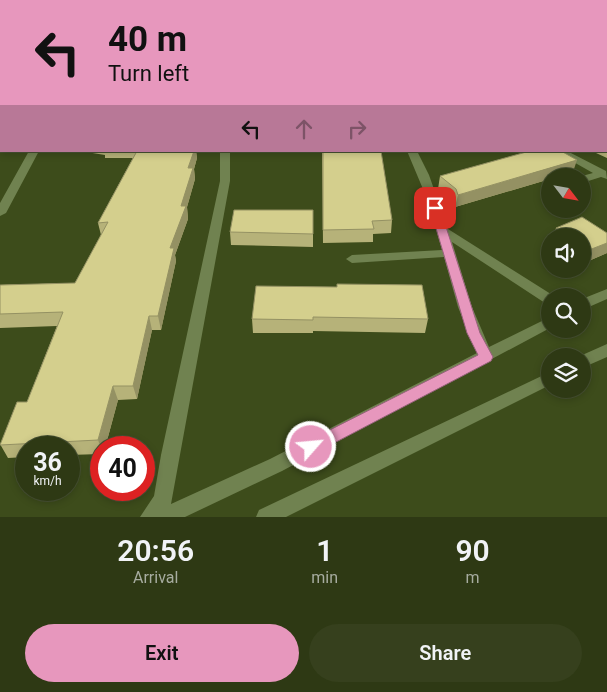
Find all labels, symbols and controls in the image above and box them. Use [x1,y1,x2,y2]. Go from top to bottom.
text: 40 m [108,19,187,60]
icon: left [25,20,90,85]
text: Turn left [108,61,189,86]
icon: left [237,115,265,143]
icon: ahead [290,115,318,143]
icon: right [343,115,371,143]
north arrow [541,168,591,218]
map controls [541,168,591,398]
pin [414,187,456,229]
icon: arrive [421,194,449,222]
button: sound [541,228,591,278]
button: search [541,288,591,338]
button: layers [541,348,591,398]
position arrow [284,420,336,472]
speed limit sign: 40 [90,436,155,501]
text: 36 [33,448,62,477]
text: km/h [33,474,62,488]
text: 20:56 [117,533,194,568]
text: 1 [316,533,333,568]
text: 90 [455,533,490,568]
text: Arrival [133,568,178,587]
text: min [311,568,338,587]
text: m [466,568,480,587]
button: Exit [25,624,299,682]
button: Share [309,624,582,682]

